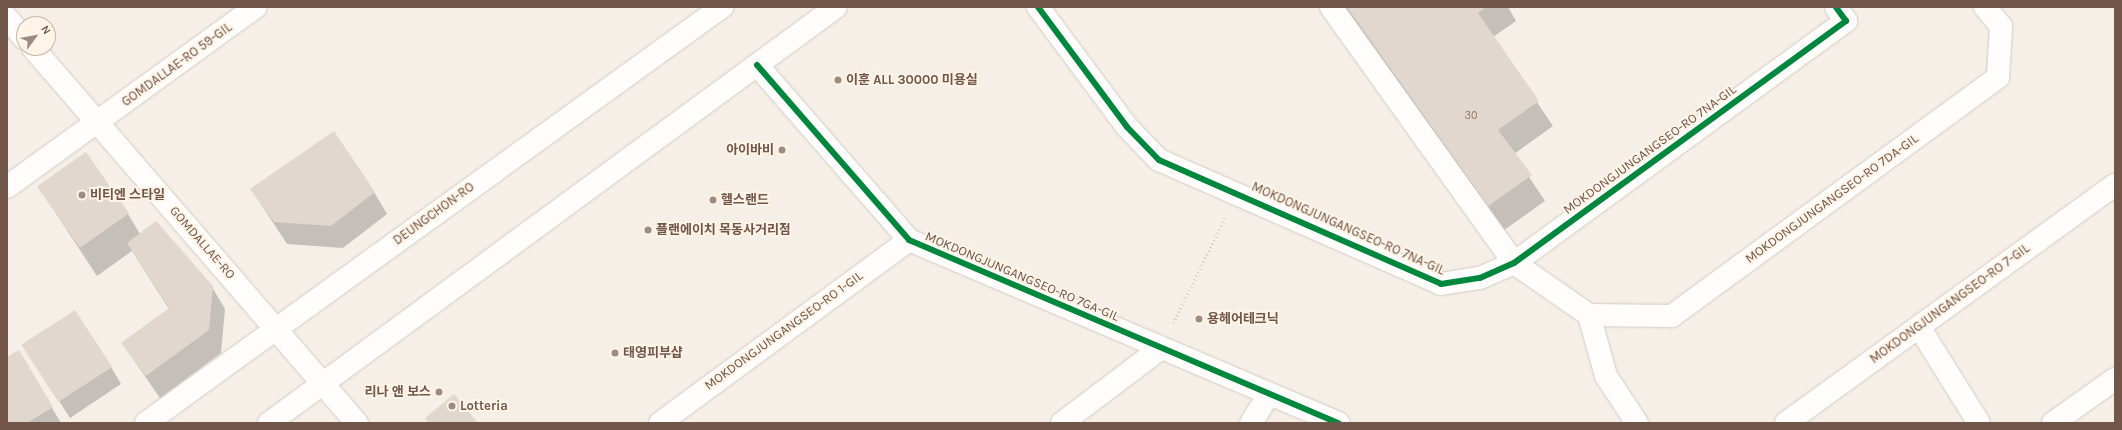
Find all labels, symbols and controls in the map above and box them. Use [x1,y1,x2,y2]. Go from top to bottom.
north arrow [16,16,56,56]
street label: GOMDALLAE-RO 59-GIL [119,20,235,110]
text: N [38,23,53,37]
place label: 이훈 ALL 30000 미용실 [846,72,978,88]
marker: 이훈 ALL 30000 미용실 [833,75,843,85]
street label: MOKDONGJUNGANGSEO-RO 7NA-GIL [1561,82,1739,218]
house number: 30 [1464,109,1478,123]
street label: MOKDONGJUNGANGSEO-RO 7DA-GIL [1743,131,1921,267]
place label: 아이바비 [726,142,774,158]
marker: 아이바비 [777,145,787,155]
street label: DEUNGCHON-RO [390,179,478,249]
street label: MOKDONGJUNGANGSEO-RO 7NA-GIL [1249,179,1447,279]
place label: 비티엔 스타일 [90,187,165,203]
marker: 비티엔 스타일 [77,190,87,200]
place label: 헬스랜드 [721,192,769,208]
marker: 헬스랜드 [708,195,718,205]
street label: GOMDALLAE-RO [166,203,238,283]
place label: 플랜에이치 목동사거리점 [656,222,791,238]
marker: 플랜에이치 목동사거리점 [643,225,653,235]
street label: MOKDONGJUNGANGSEO-RO 7GA-GIL [923,229,1121,325]
street label: MOKDONGJUNGANGSEO-RO 7-GIL [1867,241,2033,367]
street label: MOKDONGJUNGANGSEO-RO 1-GIL [702,268,866,394]
place label: 용헤어테크닉 [1207,311,1279,327]
marker: 용헤어테크닉 [1194,314,1204,324]
place label: 태영피부샵 [623,345,683,361]
marker: 태영피부샵 [610,348,620,358]
place label: 리나 앤 보스 [365,384,431,400]
marker: 리나 앤 보스 [434,387,444,397]
place label: Lotteria [460,398,508,414]
marker: Lotteria [447,401,457,411]

